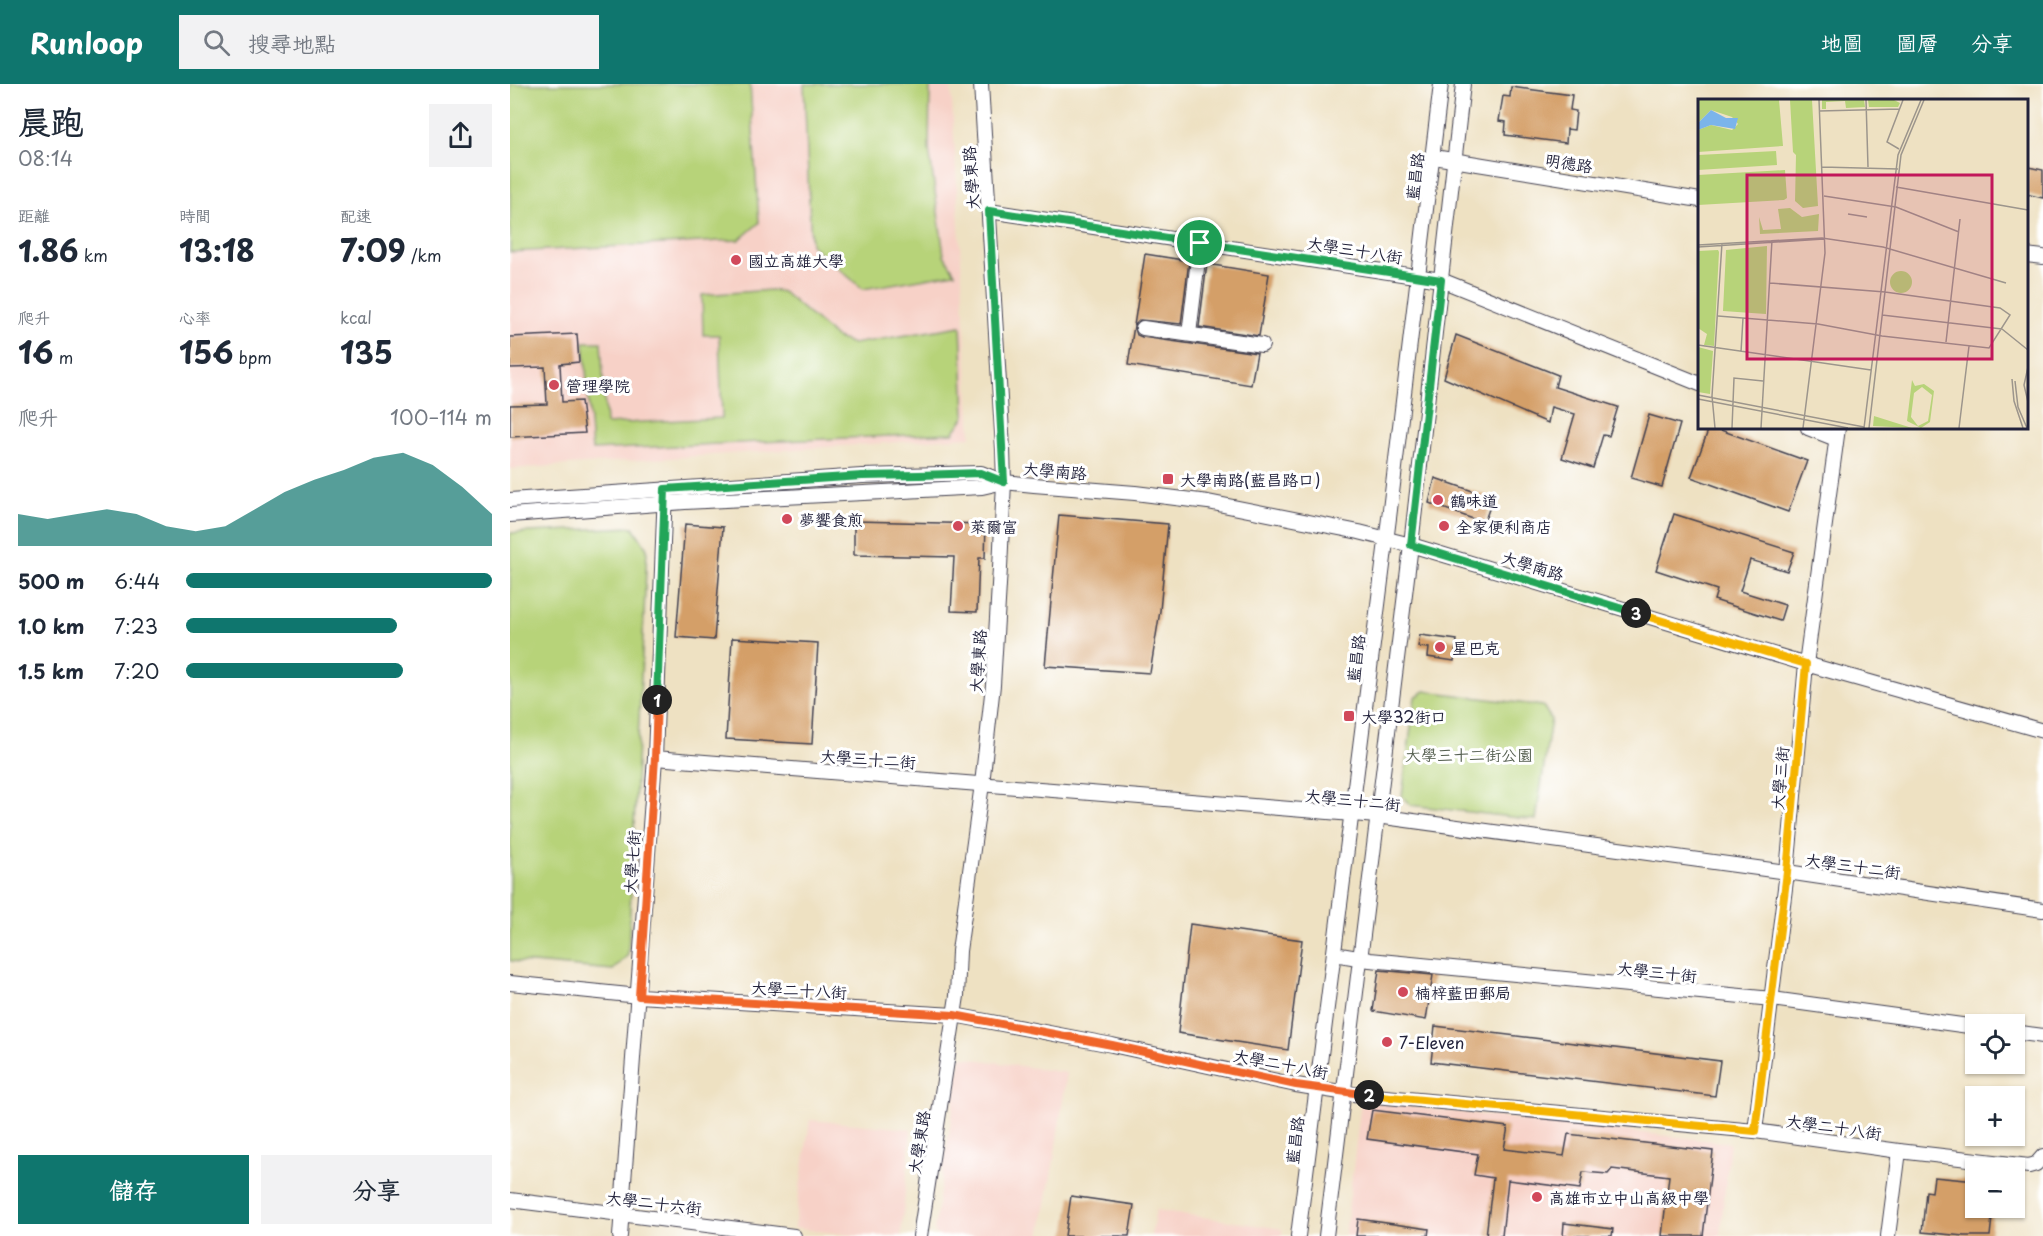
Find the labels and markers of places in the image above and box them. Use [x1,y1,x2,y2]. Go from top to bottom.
pin [1174,217,1225,268]
place label: 國立高雄大學 [748,248,844,272]
marker: 國立高雄大學 [729,253,743,267]
place label: 管理學院 [566,373,630,397]
marker: 管理學院 [547,378,561,392]
place label: 大學南路(藍昌路口) [1180,467,1321,491]
marker: 大學南路(藍昌路口) [1161,472,1175,486]
place label: 鶴味道 [1450,488,1498,512]
marker: 鶴味道 [1431,493,1445,507]
place label: 夢饗食煎 [799,507,863,531]
marker: 夢饗食煎 [780,512,794,526]
place label: 萊爾富 [970,514,1018,538]
place label: 全家便利商店 [1456,514,1552,538]
marker: 萊爾富 [951,519,965,533]
marker: 全家便利商店 [1437,519,1451,533]
pin: 3 [1621,598,1651,628]
place label: 星巴克 [1452,635,1500,659]
marker: 星巴克 [1433,640,1447,654]
pin: 1 [642,685,672,715]
place label: 大學32街口 [1361,704,1447,728]
marker: 大學32街口 [1342,709,1356,723]
place label: 楠梓藍田郵局 [1415,980,1511,1004]
marker: 楠梓藍田郵局 [1396,985,1410,999]
place label: 7-Eleven [1399,1030,1464,1054]
marker: 7-Eleven [1380,1035,1394,1049]
pin: 2 [1354,1080,1384,1110]
place label: 高雄市立中山高級中學 [1549,1185,1709,1209]
marker: 高雄市立中山高級中學 [1530,1190,1544,1204]

